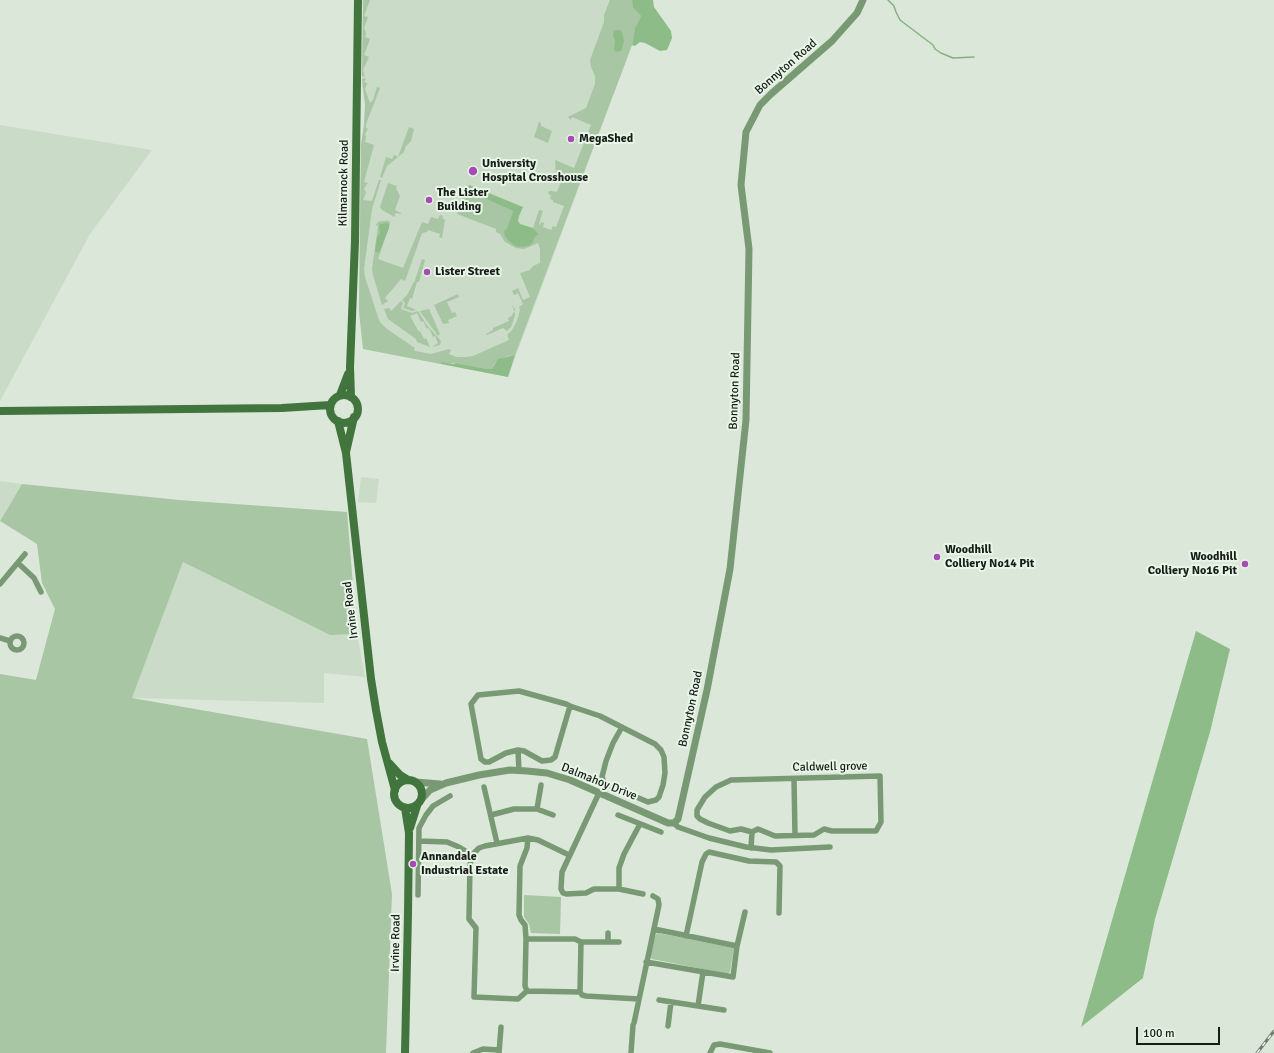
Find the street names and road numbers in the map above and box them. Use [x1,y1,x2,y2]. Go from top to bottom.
street label: Bonnyton Road [752,36,820,98]
street label: Kilmarnock Road [336,139,352,227]
street label: Bonnyton Road [726,352,744,430]
street label: Irvine Road [340,580,362,640]
street label: Bonnyton Road [676,670,706,748]
street label: Caldwell grove [792,759,868,775]
street label: Dalmahoy Drive [559,760,639,804]
street label: Irvine Road [388,914,404,972]

